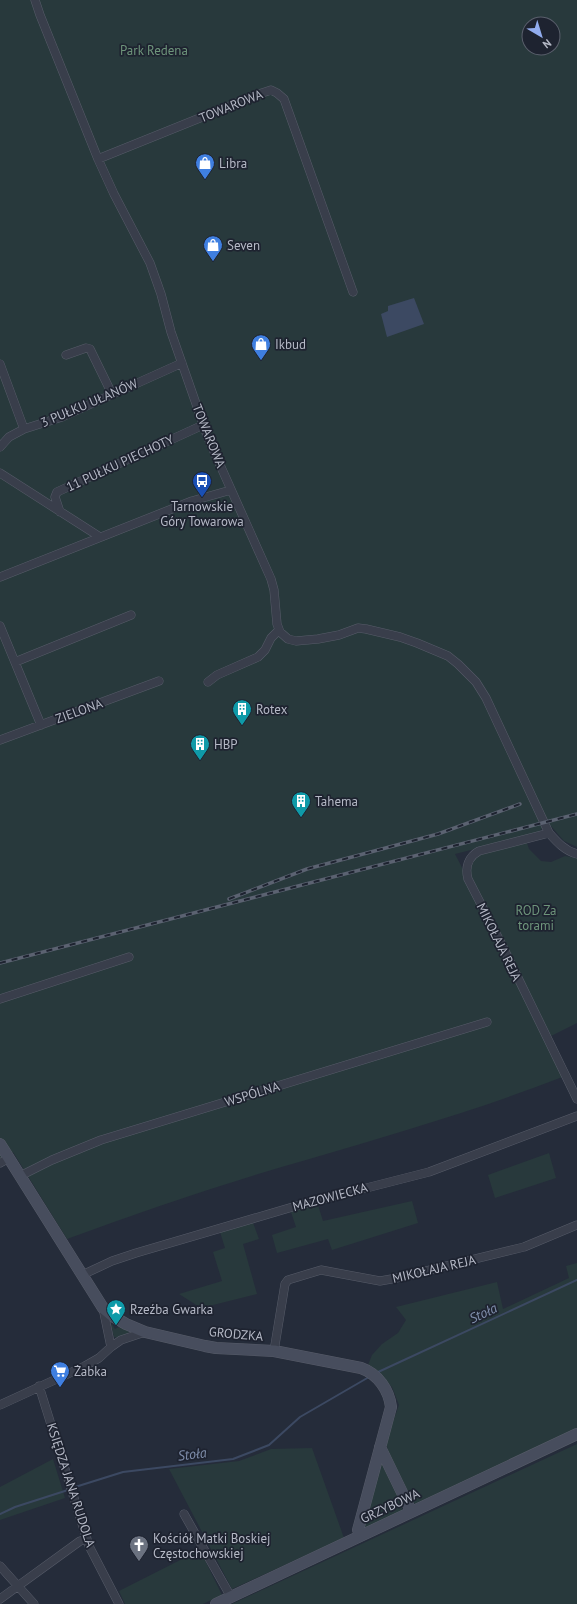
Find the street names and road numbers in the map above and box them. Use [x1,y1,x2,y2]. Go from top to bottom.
street label: TOWAROWA [197,85,266,126]
street label: 3 PUŁKU UŁANÓW [38,375,140,431]
street label: TOWAROWA [189,402,230,471]
street label: 11 PUŁKU PIECHOTY [64,430,177,495]
street label: ZIELONA [53,695,105,727]
street label: MIKOŁAJA REJA [473,900,525,984]
street label: WSPÓLNA [222,1077,282,1110]
street label: MAZOWIECKA [291,1179,370,1215]
street label: MIKOŁAJA REJA [391,1251,478,1287]
street label: GRODZKA [208,1323,264,1345]
street label: KSIĘDZA JANA RUDOLA [43,1421,99,1550]
street label: GRZYBOWA [358,1485,423,1527]

